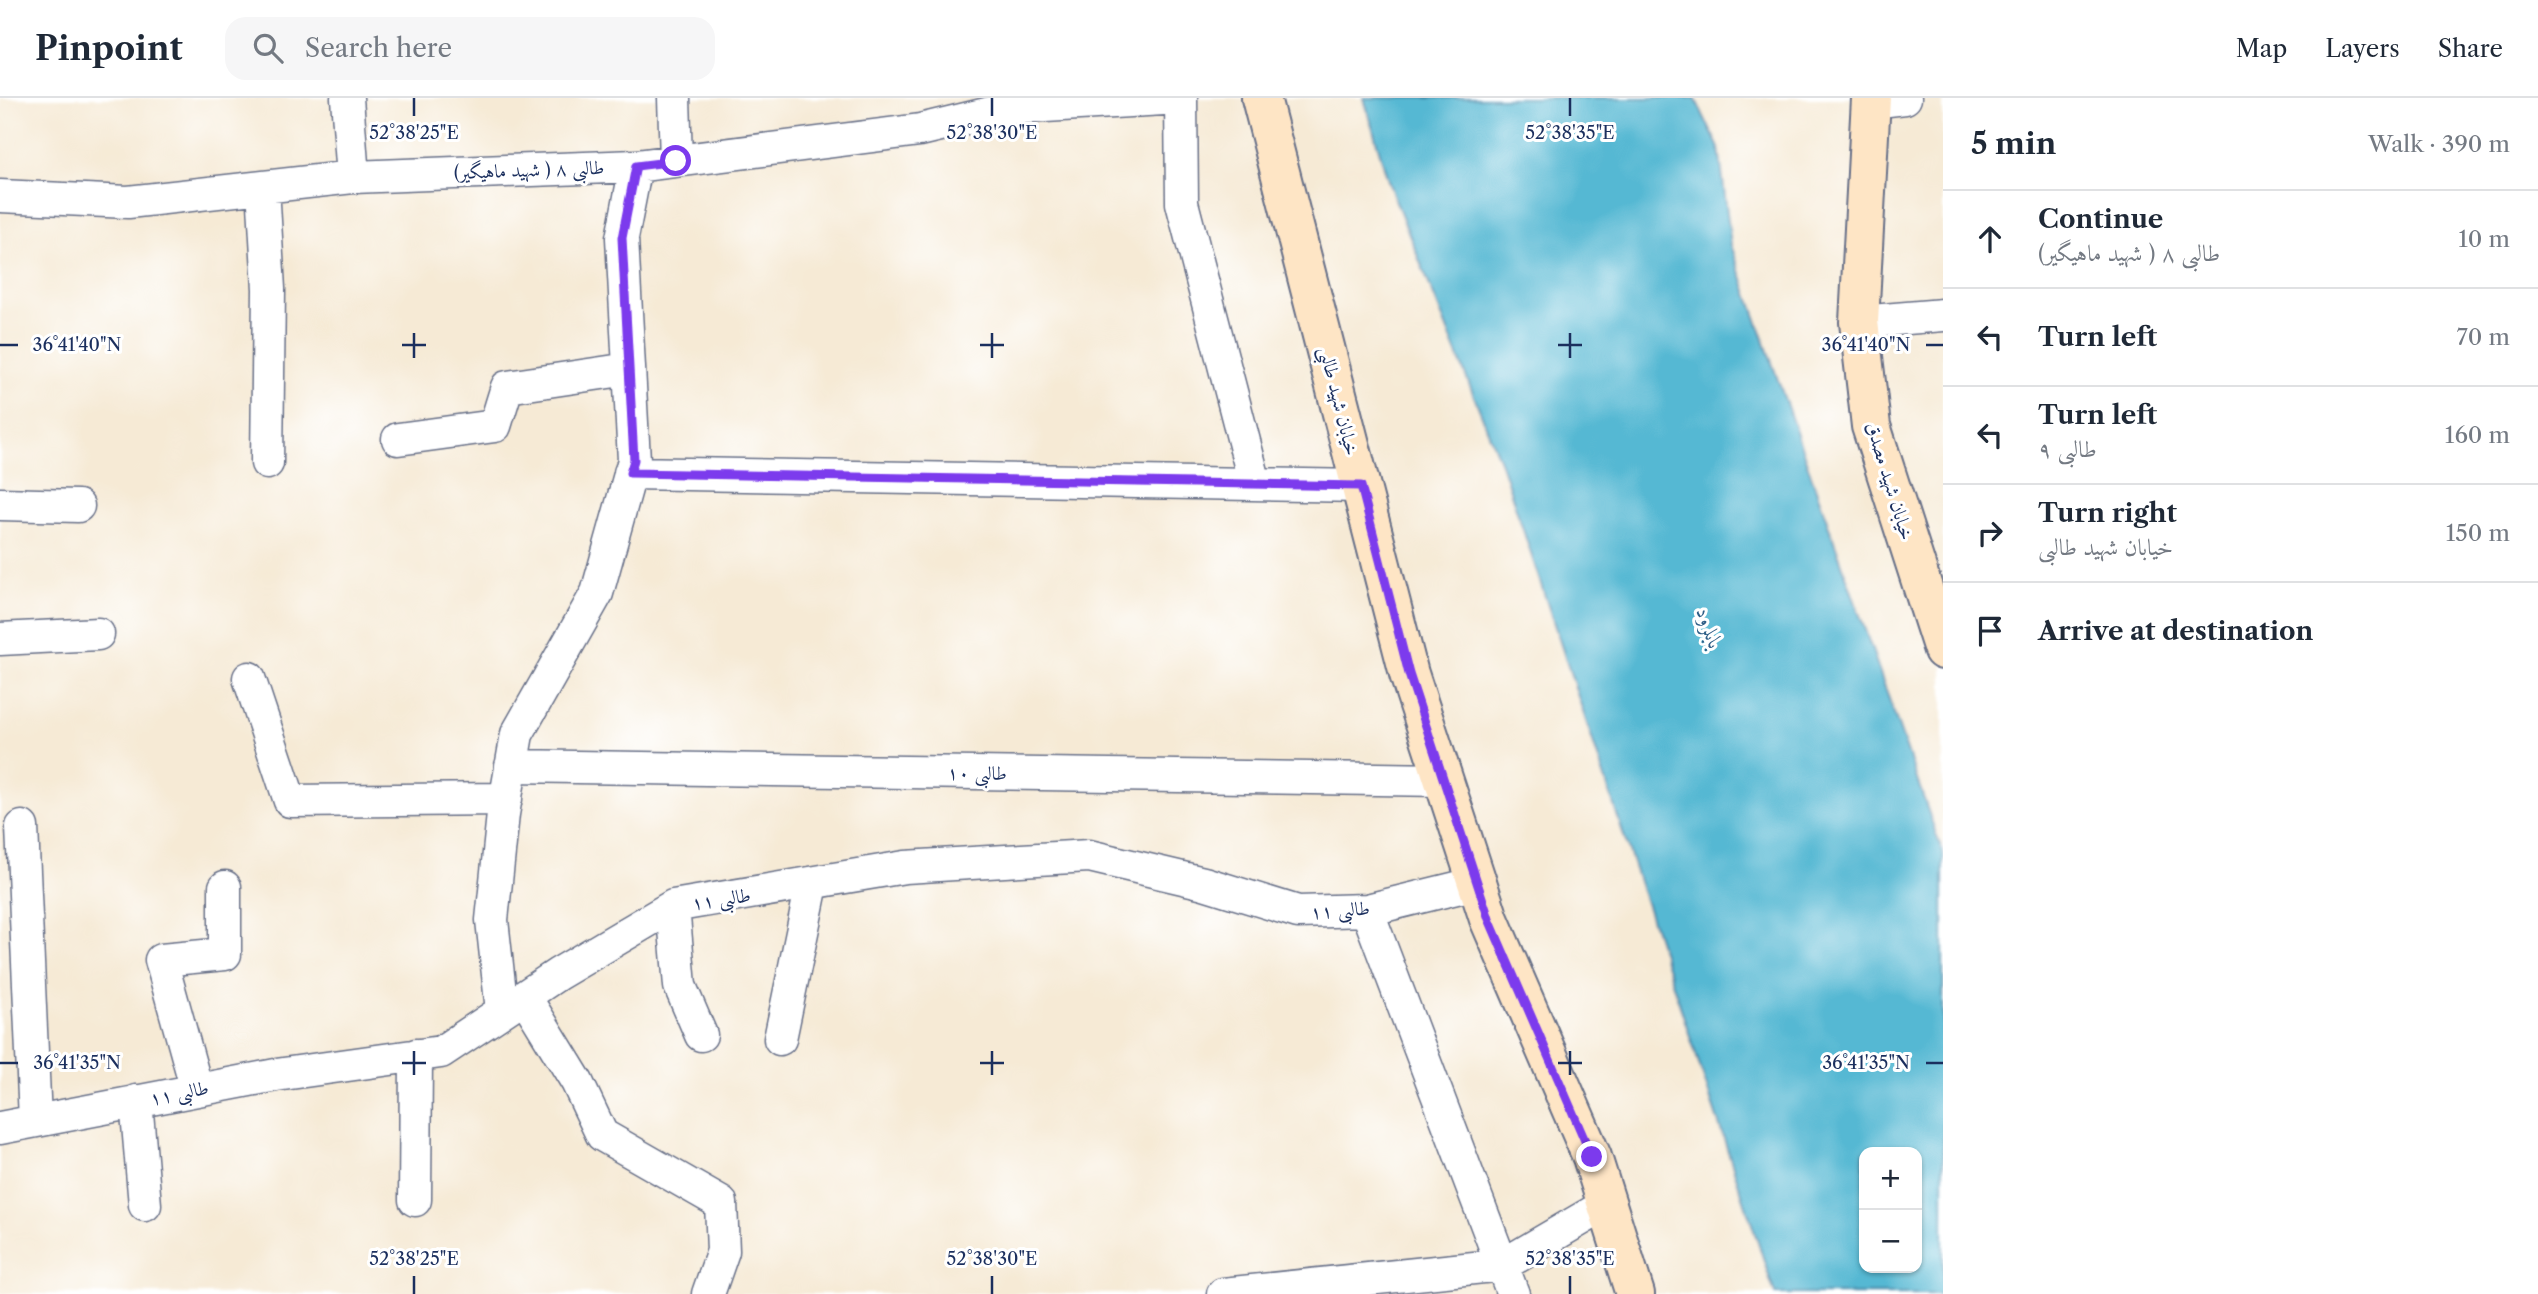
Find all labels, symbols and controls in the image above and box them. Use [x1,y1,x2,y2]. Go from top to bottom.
search box [225,17,715,80]
text: Pinpoint [35,28,183,69]
icon: search [249,29,287,67]
text: Search here [305,32,452,64]
text: Map [2236,34,2287,63]
text: Layers [2325,34,2400,63]
text: Share [2438,34,2503,63]
text: 52°38'25"E [369,122,459,144]
text: 52°38'30"E [947,122,1037,144]
text: 52°38'35"E [1525,122,1615,144]
text: 5 min [1971,125,2056,162]
text: Walk · 390 m [2368,130,2510,158]
route start [660,145,691,176]
street label: طالبی ۸ ( شهید ماهیگیر) [453,155,605,188]
text: Continue [2038,203,2163,235]
icon: ahead [1971,220,2009,258]
text: 10 m [2458,225,2510,253]
text: طالبی ۸ ( شهید ماهیگیر) [2038,239,2220,267]
icon: left [1971,318,2009,356]
text: Turn left [2038,321,2157,353]
text: 70 m [2457,323,2510,351]
text: 36°41'40"N [33,334,122,356]
text: 36°41'40"N [1822,334,1911,356]
street label: خیابان شهید طالبی [1310,344,1364,459]
text: Turn left [2038,399,2157,431]
icon: left [1971,416,2009,454]
street label: خیابان شهید مصدق [1860,419,1919,543]
text: 160 m [2445,421,2510,449]
text: طالبی ۹ [2038,435,2097,463]
text: Turn right [2038,497,2177,529]
icon: right [1971,514,2009,552]
text: 150 m [2446,519,2510,547]
text: خیابان شهید طالبی [2038,533,2173,561]
water label: بابلرود [1690,604,1729,652]
icon: arrive [1971,612,2009,650]
text: Arrive at destination [2038,615,2313,647]
street label: طالبی ۱۰ [947,761,1007,789]
street label: طالبی ۱۱ [690,883,753,918]
street label: طالبی ۱۱ [1309,896,1371,928]
text: 36°41'35"N [33,1052,121,1074]
text: 36°41'35"N [1822,1052,1910,1074]
street label: طالبی ۱۱ [148,1076,211,1114]
route end [1576,1141,1607,1172]
map controls [1859,1147,1922,1273]
button: + [1859,1147,1922,1210]
button: − [1859,1210,1922,1273]
text: 52°38'25"E [369,1248,459,1270]
text: 52°38'30"E [947,1248,1037,1270]
text: 52°38'35"E [1525,1248,1615,1270]

